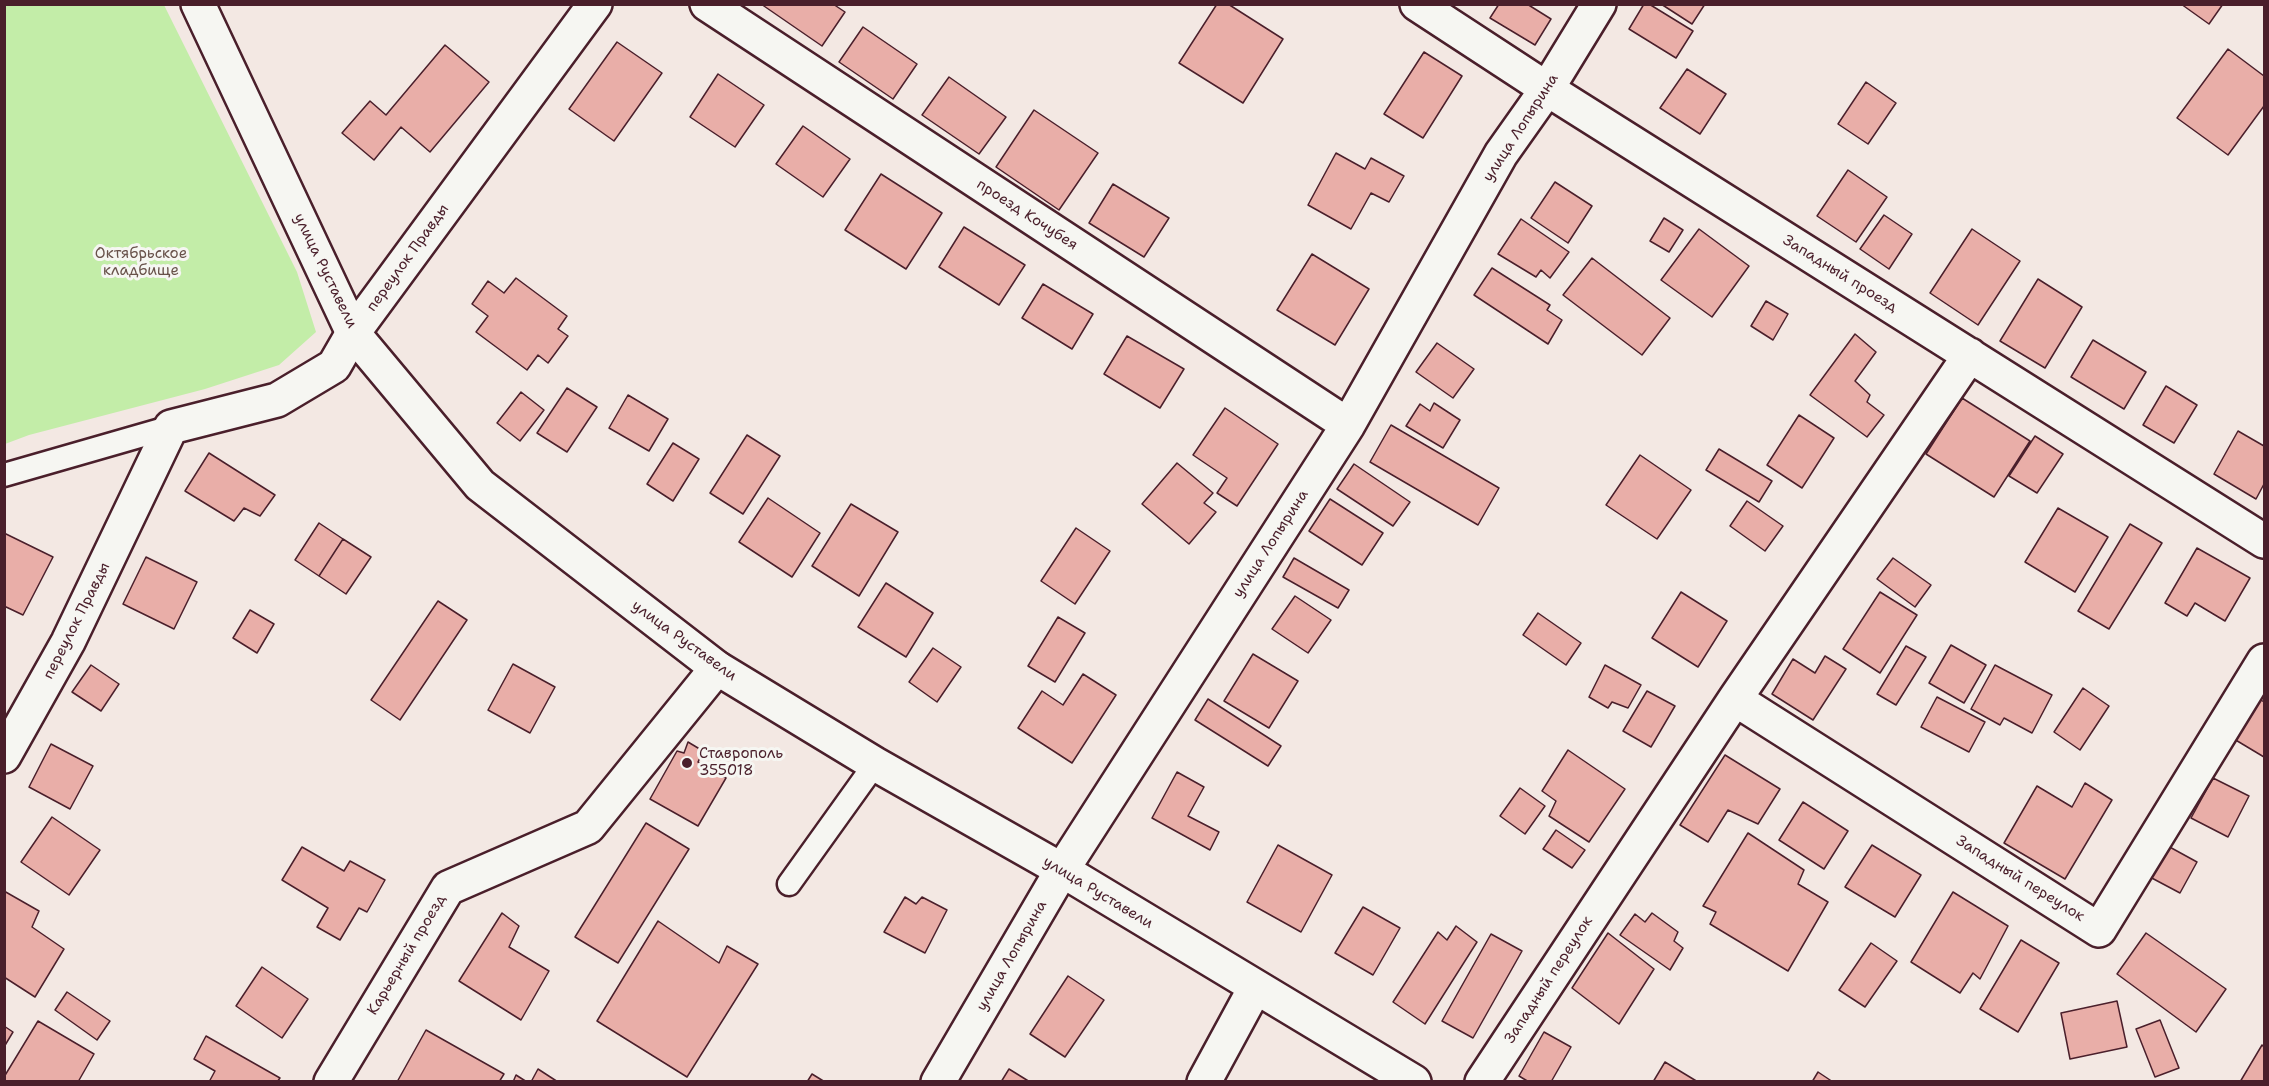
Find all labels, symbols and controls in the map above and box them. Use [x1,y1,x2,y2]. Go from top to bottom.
street label: улица Лопырина [1479,71,1563,185]
street label: проезд Кочубея [973,176,1081,254]
street label: переулок Правды [363,201,453,315]
street label: улица Руставели [289,211,361,331]
street label: Западный проезд [1779,231,1901,317]
park label: Октябрьское кладбище [95,245,187,280]
street label: улица Лопырина [1229,487,1313,601]
street label: переулок Правды [40,560,114,682]
street label: улица Руставели [628,597,740,685]
place label: Ставрополь 355018 [699,745,783,780]
marker: Ставрополь 355018 [680,756,694,770]
street label: Западный переулок [1952,832,2088,926]
street label: улица Руставели [1040,853,1156,933]
street label: Карьерный проезд [364,891,450,1019]
street label: улица Лопырина [973,897,1051,1015]
street label: Западный переулок [1501,913,1597,1047]

